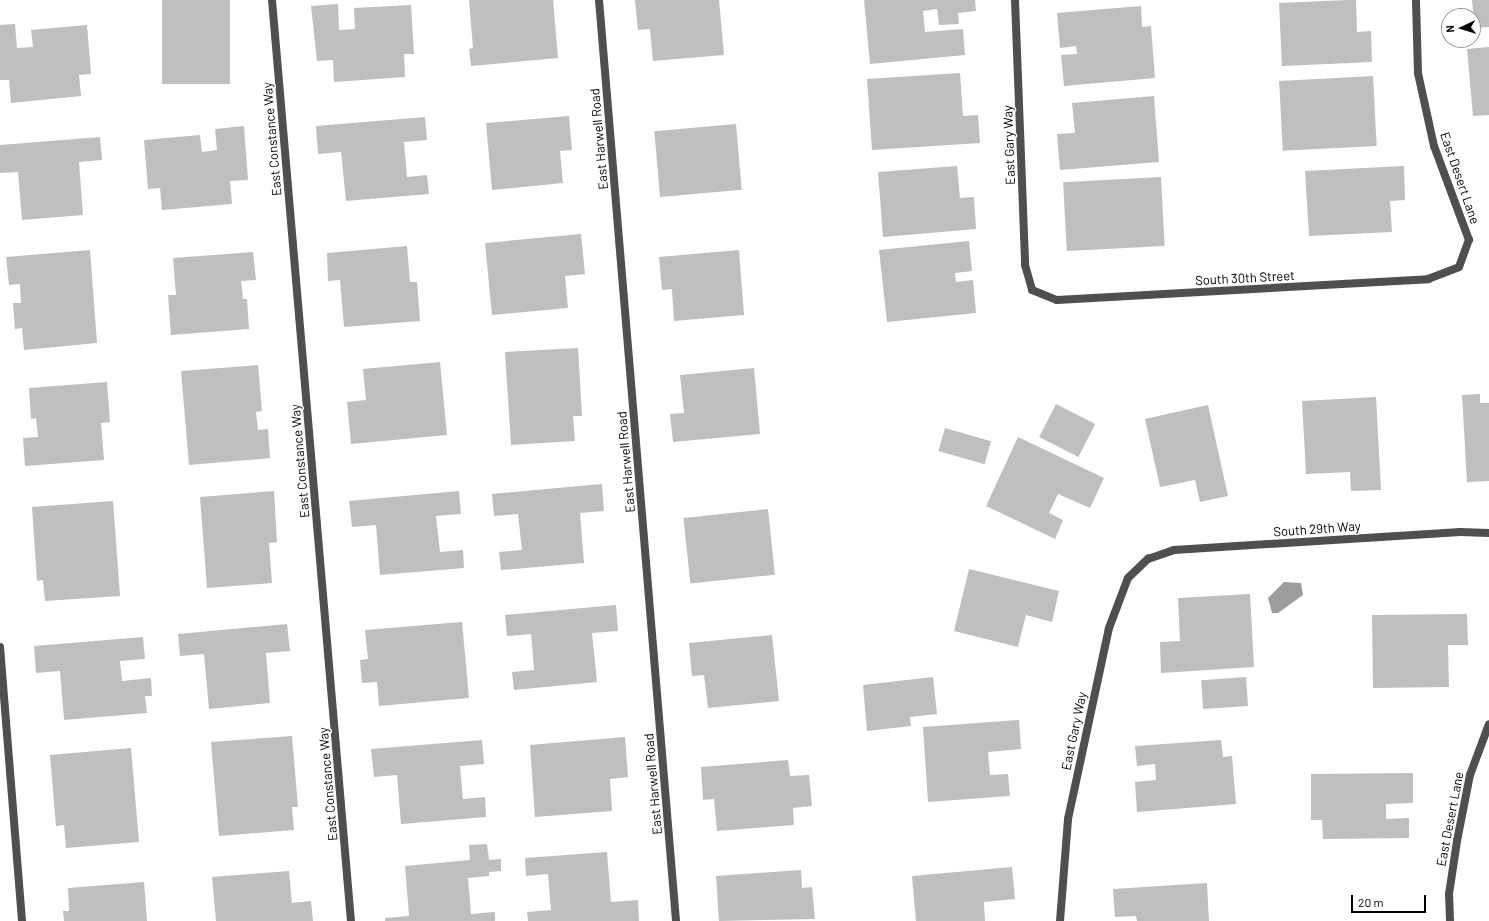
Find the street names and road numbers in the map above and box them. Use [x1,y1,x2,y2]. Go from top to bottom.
street label: East Constance Way [259,81,285,197]
street label: East Harwell Road [587,88,611,190]
street label: East Gary Way [1000,105,1018,185]
street label: East Desert Lane [1437,130,1483,226]
street label: South 30th Street [1195,268,1295,288]
street label: East Constance Way [287,403,313,519]
street label: East Harwell Road [614,411,638,513]
street label: South 29th Way [1273,518,1361,540]
street label: East Gary Way [1058,690,1090,772]
street label: East Constance Way [315,726,341,842]
street label: East Harwell Road [641,733,665,835]
street label: East Desert Lane [1433,770,1467,868]

